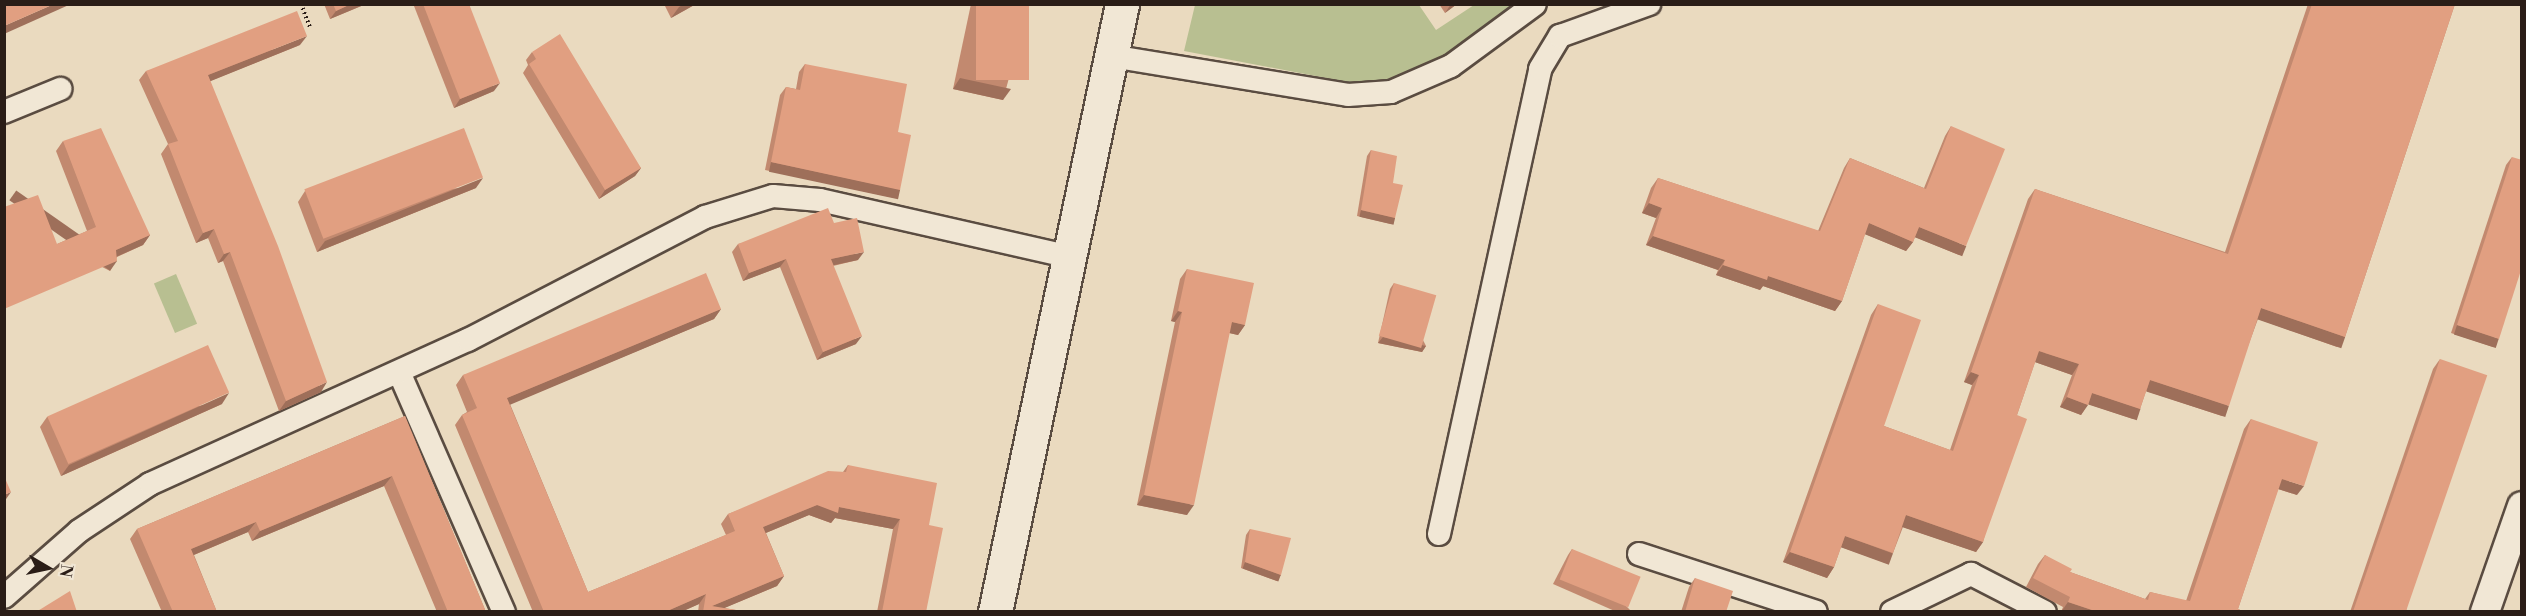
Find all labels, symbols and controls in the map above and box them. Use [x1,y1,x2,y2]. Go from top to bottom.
north arrow [18,538,78,598]
text: N [55,563,77,579]

